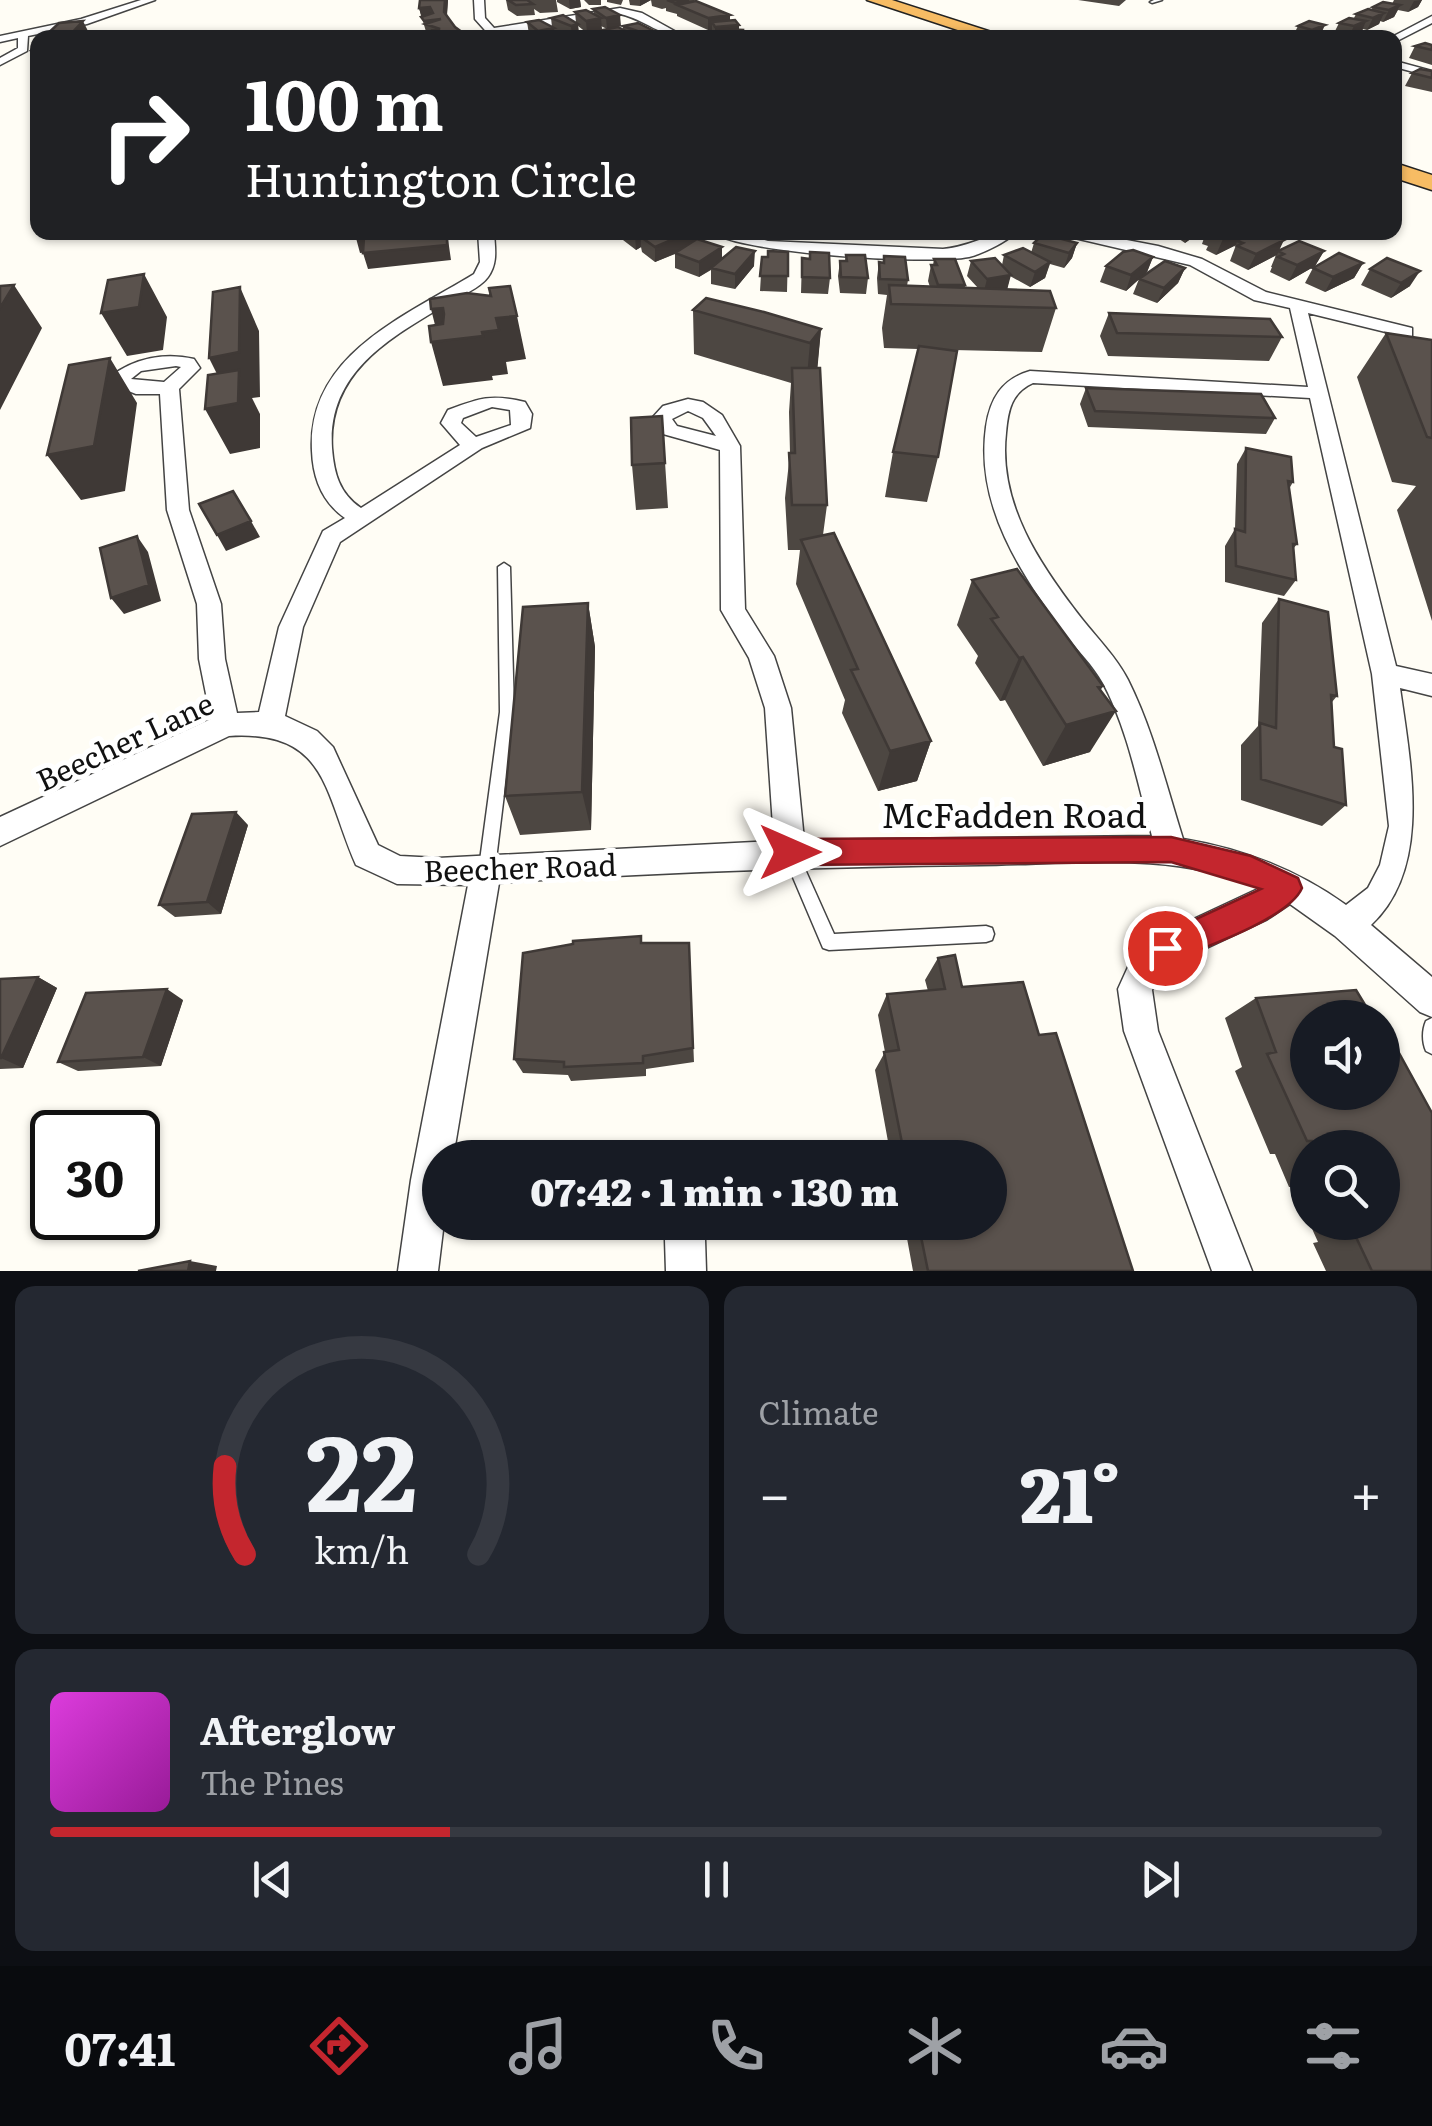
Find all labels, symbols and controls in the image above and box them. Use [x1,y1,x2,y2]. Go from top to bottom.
text: 100 m [245,49,444,153]
icon: right [80,70,210,200]
text: Huntington Circle [245,144,637,211]
street label: Beecher Lane [28,680,220,800]
street label: McFadden Road [881,787,1147,839]
position arrow [738,800,842,904]
street label: Beecher Road [422,841,618,891]
pin [1123,906,1208,991]
icon: arrive [1138,921,1193,976]
map controls [1290,1000,1400,1240]
button: sound [1290,1000,1400,1110]
speed limit sign: 30 [30,1110,160,1240]
button: search [1290,1130,1400,1240]
text: 07:42 · 1 min · 130 m [530,1161,899,1218]
text: Climate [759,1387,879,1435]
text: 22 [306,1390,418,1544]
text: 21° [1020,1435,1120,1546]
text: − [759,1450,791,1532]
text: + [1350,1450,1382,1532]
text: km/h [314,1522,409,1575]
text: Afterglow [200,1700,395,1757]
text: The Pines [200,1757,344,1805]
icon: previous [245,1852,300,1907]
icon: pause [689,1852,744,1907]
icon: next [1133,1852,1188,1907]
icon: directions [304,2011,374,2081]
icon: music [503,2011,573,2081]
icon: phone [701,2011,771,2081]
icon: climate [900,2011,970,2081]
icon: car [1099,2011,1169,2081]
icon: filters [1298,2011,1368,2081]
text: 07:41 [64,2013,175,2080]

